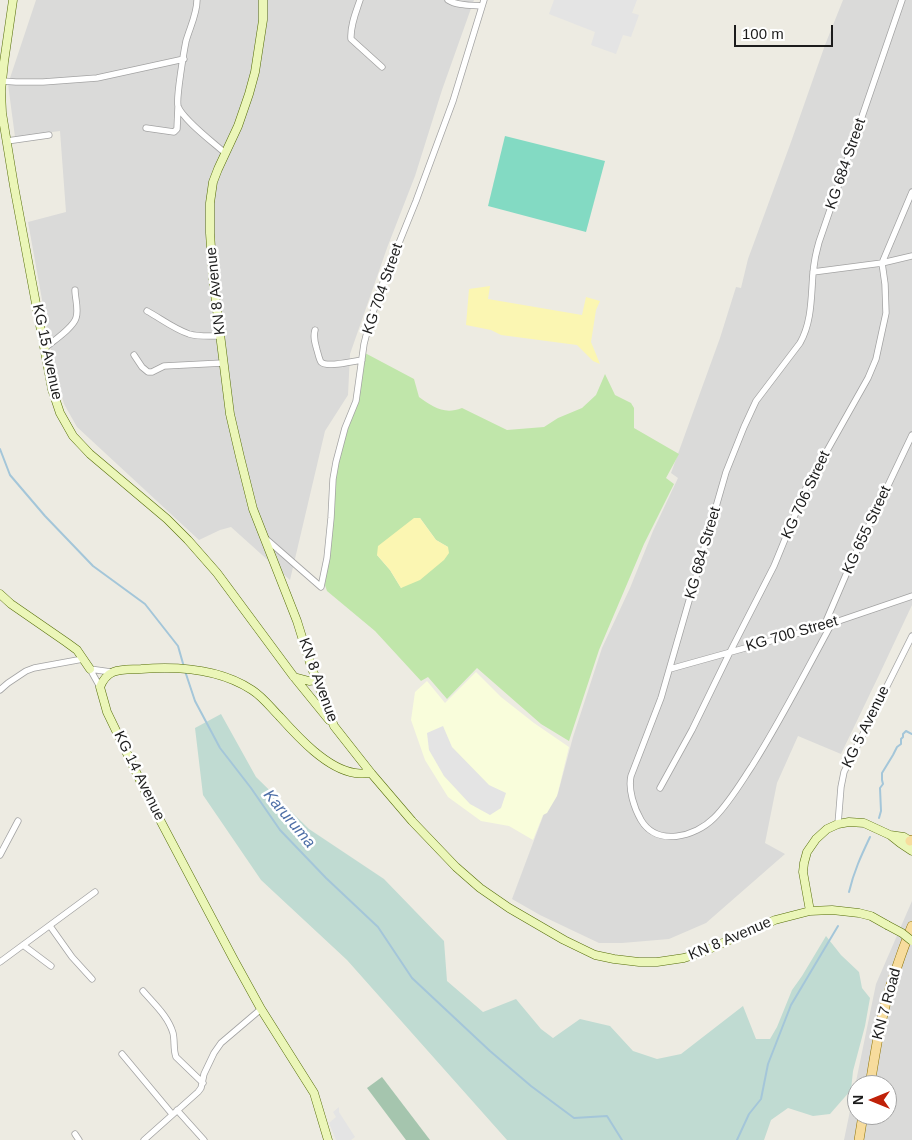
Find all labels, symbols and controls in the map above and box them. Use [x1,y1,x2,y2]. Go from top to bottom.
scale bar [737,15,836,47]
text: 100 m [742,25,784,42]
street label: KG 684 Street [822,116,870,212]
street label: KG 704 Street [359,241,407,337]
street label: KN 8 Avenue [202,246,230,336]
street label: KG 15 Avenue [28,303,66,401]
street label: KG 706 Street [778,448,834,542]
street label: KG 655 Street [839,483,895,577]
street label: KG 684 Street [681,505,725,601]
street label: KG 700 Street [744,612,840,656]
street label: KN 8 Avenue [294,636,342,724]
street label: KG 5 Avenue [838,683,894,771]
street label: KG 14 Avenue [110,728,168,824]
water label: Karuruma [259,786,319,852]
street label: KN 8 Avenue [686,914,774,964]
street label: KN 7 Road [869,966,905,1042]
north arrow [847,1075,897,1125]
text: N [850,1095,866,1105]

